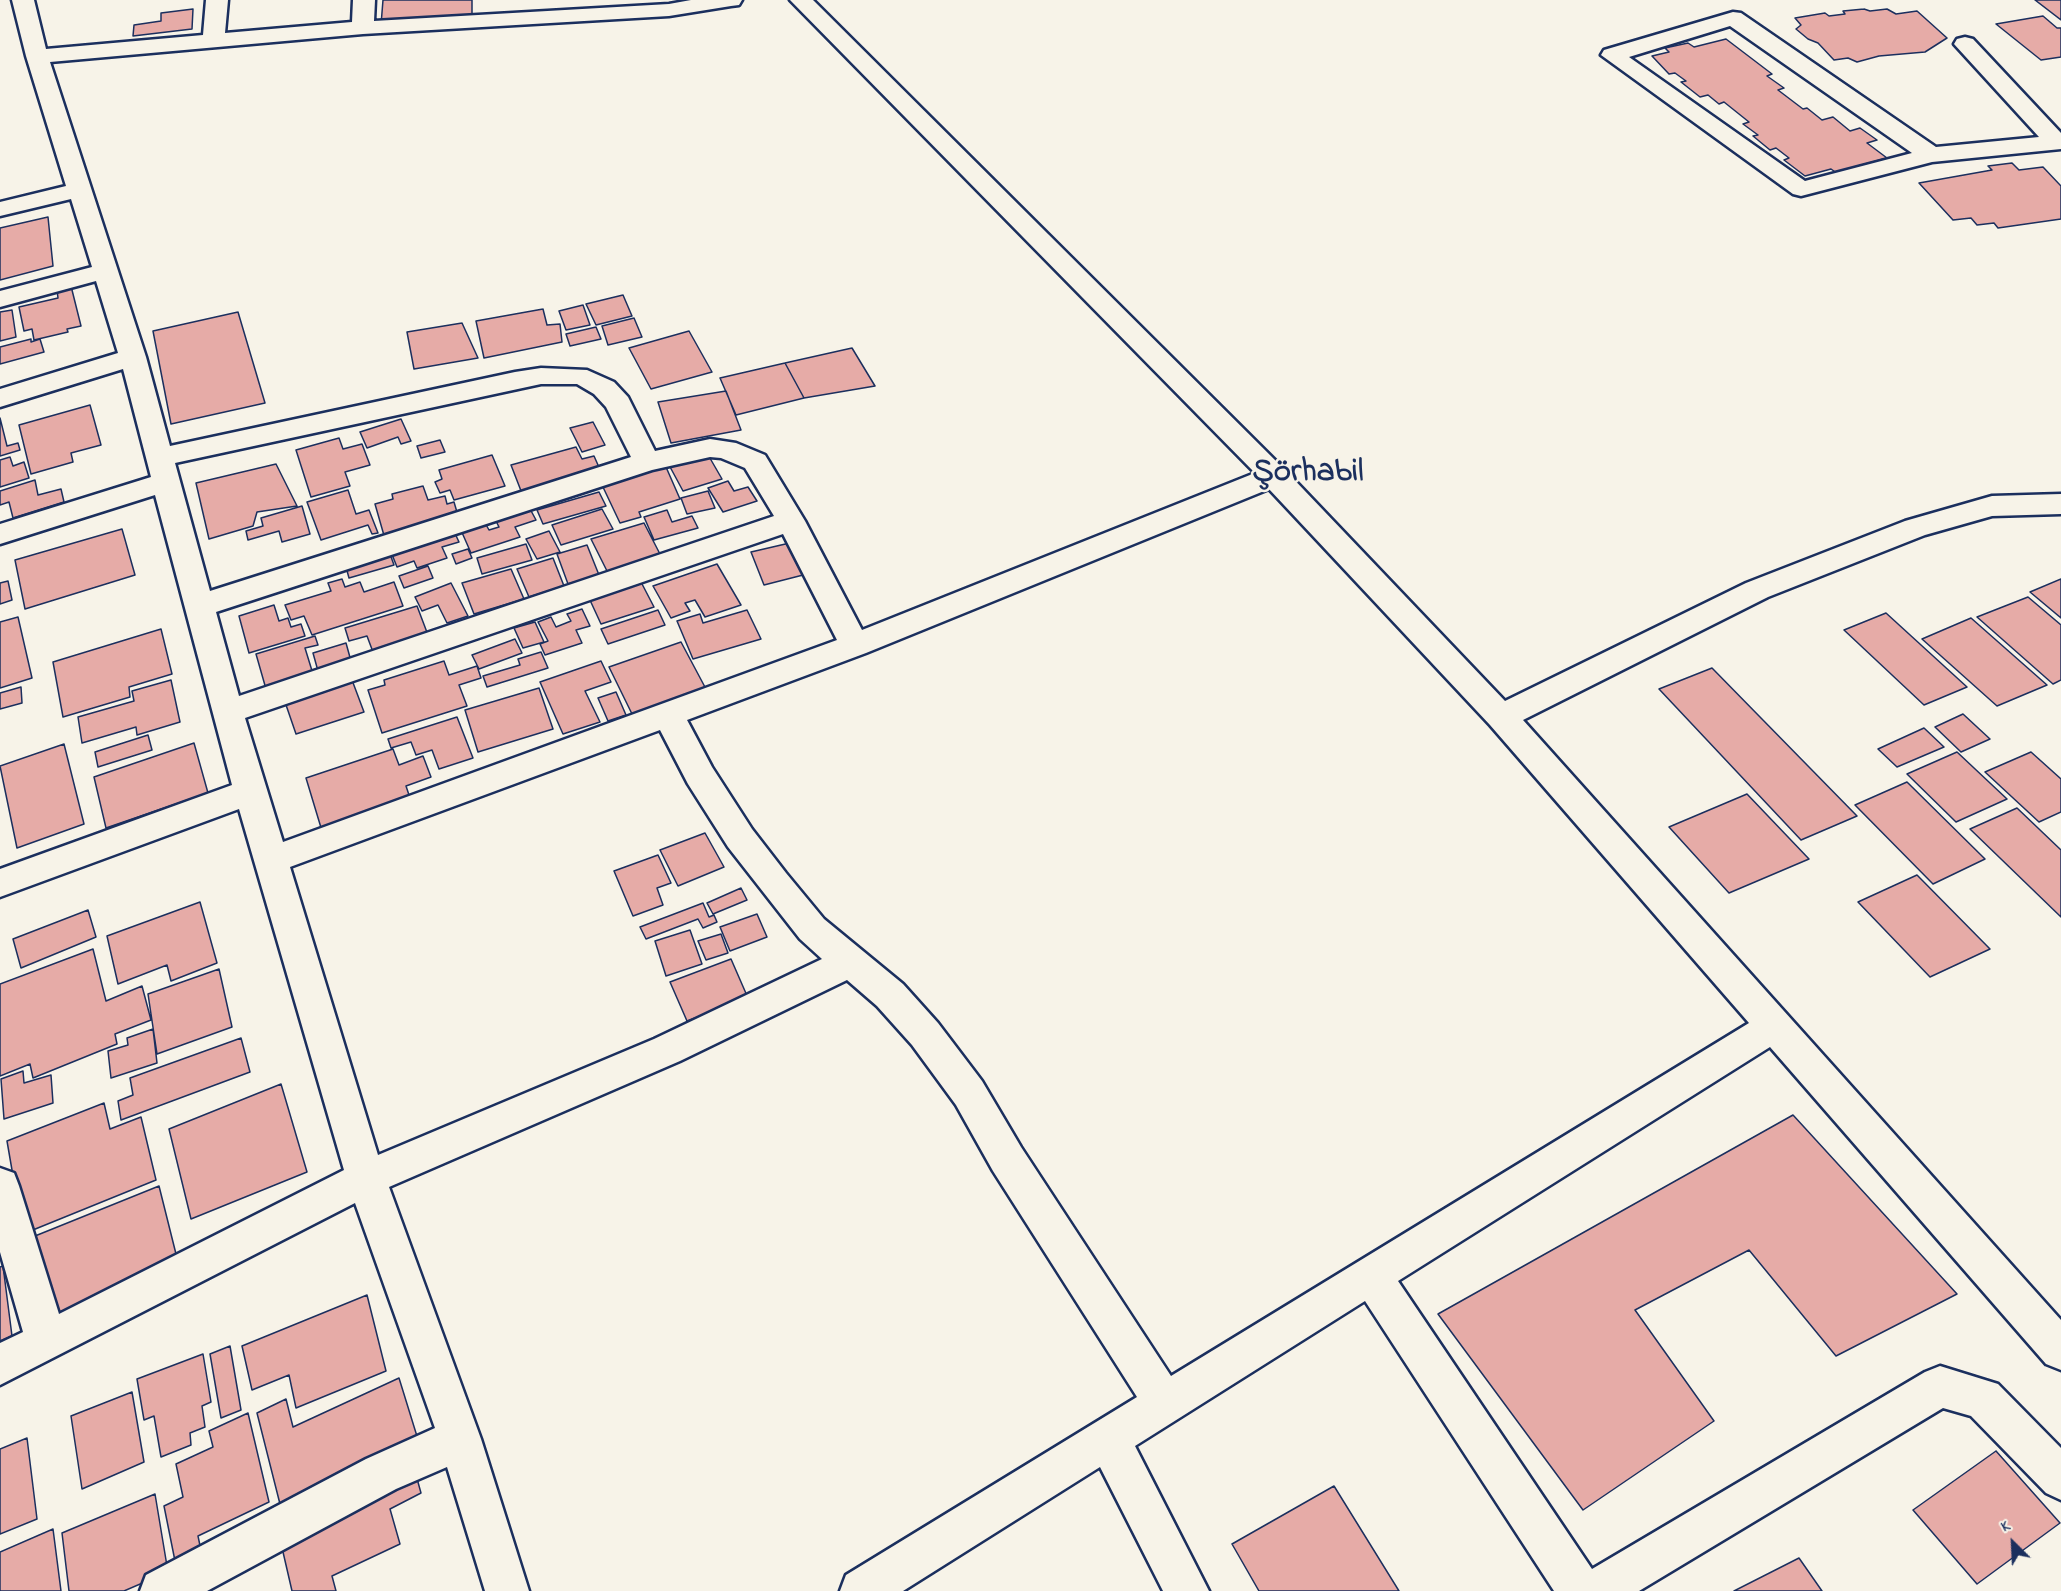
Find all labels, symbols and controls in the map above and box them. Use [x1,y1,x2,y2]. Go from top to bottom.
district label: Şörhabil [1253,455,1363,495]
north arrow [1983,1513,2043,1573]
text: K [1997,1514,2014,1539]

